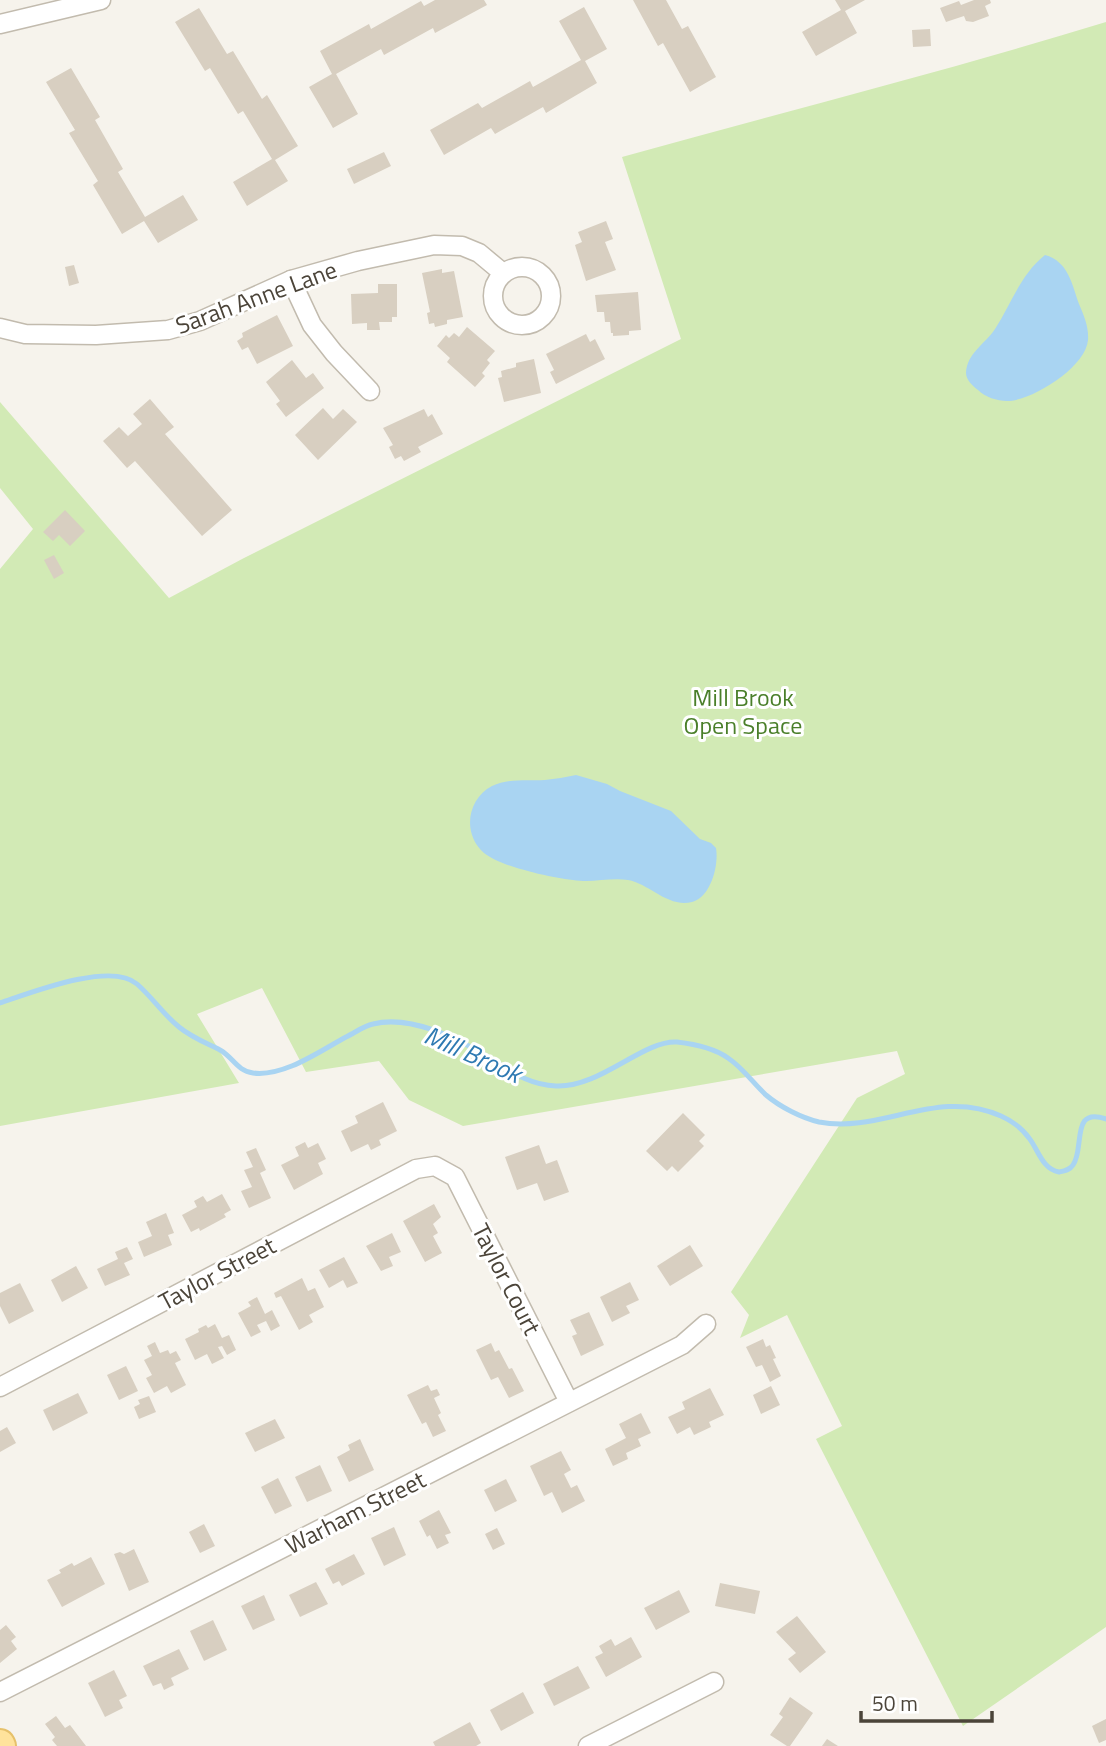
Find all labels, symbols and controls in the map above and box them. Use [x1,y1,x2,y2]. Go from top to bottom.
street label: Sarah Anne Lane [170,251,342,343]
park label: Mill Brook Open Space [684,679,802,743]
water label: Mill Brook [418,1015,531,1094]
street label: Taylor Court [464,1217,551,1341]
street label: Taylor Street [152,1227,282,1319]
street label: Warham Street [278,1461,432,1563]
scale bar [861,1680,992,1724]
text: 50 m [872,1687,918,1719]

